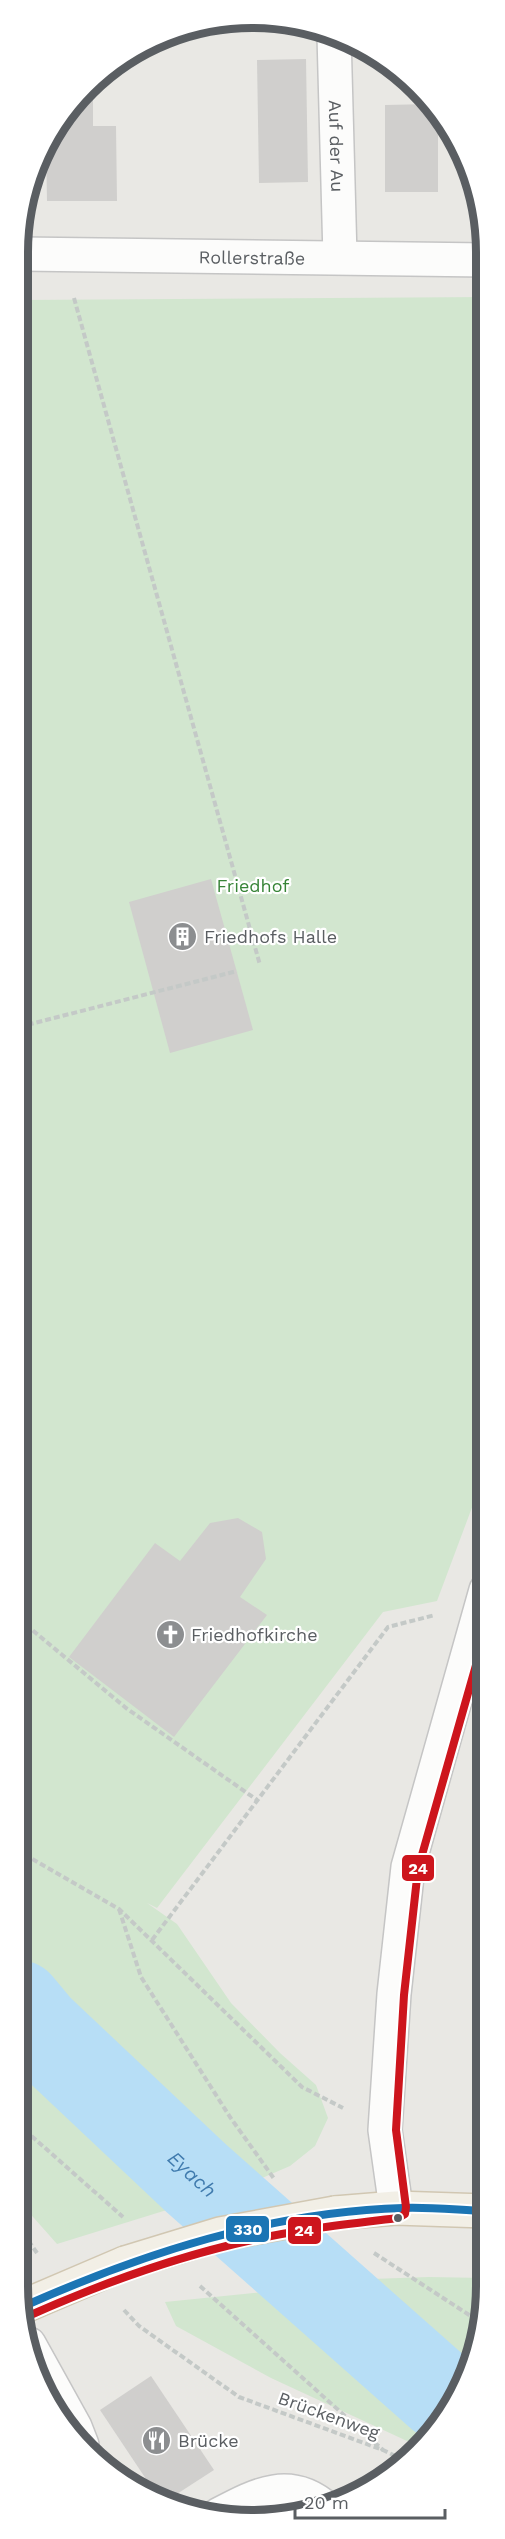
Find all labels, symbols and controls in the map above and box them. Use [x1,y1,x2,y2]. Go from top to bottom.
street label: Auf der Au [325,100,349,192]
street label: Rollerstraße [198,246,305,268]
park label: Friedhof [217,875,289,896]
building icon: Friedhofs Halle [167,920,199,952]
place label: Friedhofs Halle [204,926,337,947]
church icon: Friedhofkirche [154,1618,186,1650]
place label: Friedhofkirche [191,1624,318,1645]
line badge: 24 [401,1854,435,1882]
text: 24 [408,1859,428,1878]
water label: Eyach [163,2146,221,2202]
unlabelled marker [392,2212,404,2224]
line badge: 330 [225,2215,270,2243]
line badge: 24 [287,2216,322,2245]
text: 330 [233,2220,263,2239]
text: 24 [294,2221,314,2240]
street label: Brückenweg [275,2387,383,2443]
restaurant icon: Brücke [141,2424,173,2456]
place label: Brücke [178,2430,239,2451]
scale bar [295,2482,445,2520]
text: 20 m [304,2492,349,2513]

